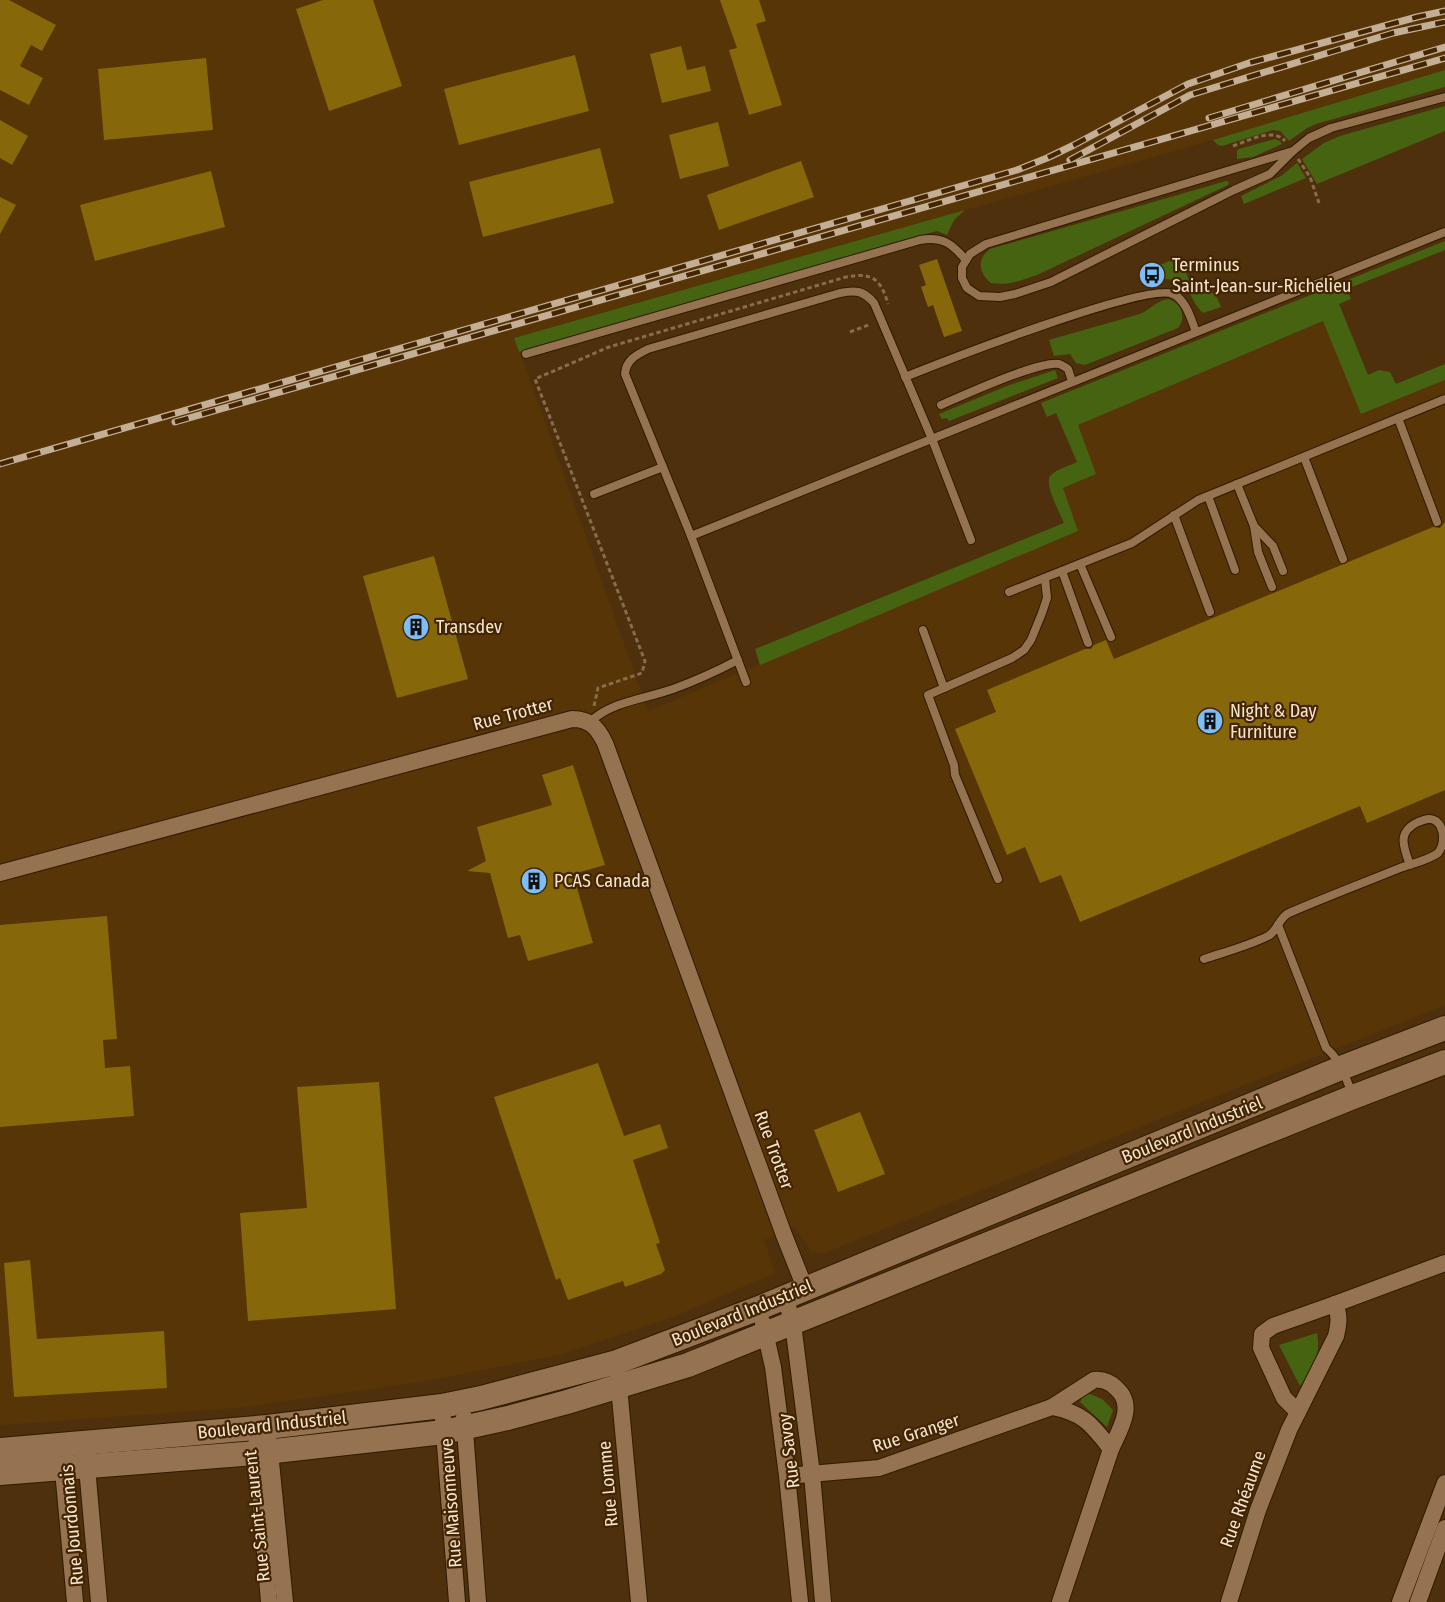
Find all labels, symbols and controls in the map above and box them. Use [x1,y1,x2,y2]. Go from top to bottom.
place label: Terminus Saint-Jean-sur-Richelieu [1172,254,1351,297]
bus stop icon: Terminus Saint-Jean-sur-Richelieu [1137,260,1167,290]
building icon: Transdev [401,612,431,642]
place label: Transdev [436,616,502,638]
street label: Rue Trotter [471,693,556,735]
place label: Night & Day Furniture [1230,700,1317,743]
building icon: Night & Day Furniture [1195,706,1225,736]
building icon: PCAS Canada [519,866,549,896]
place label: PCAS Canada [554,870,650,892]
street label: Boulevard Industriel [1118,1092,1266,1168]
street label: Rue Trotter [750,1108,799,1193]
street label: Boulevard Industriel [668,1275,816,1351]
street label: Boulevard Industriel [196,1406,348,1444]
street label: Rue Granger [870,1408,963,1457]
street label: Rue Savoy [774,1412,804,1490]
street label: Rue Maisonneuve [435,1437,466,1568]
street label: Rue Lomme [593,1440,623,1528]
street label: Rue Rhéaume [1215,1448,1271,1550]
street label: Rue Saint-Laurent [239,1449,275,1583]
street label: Rue Jourdonnais [56,1463,88,1586]

